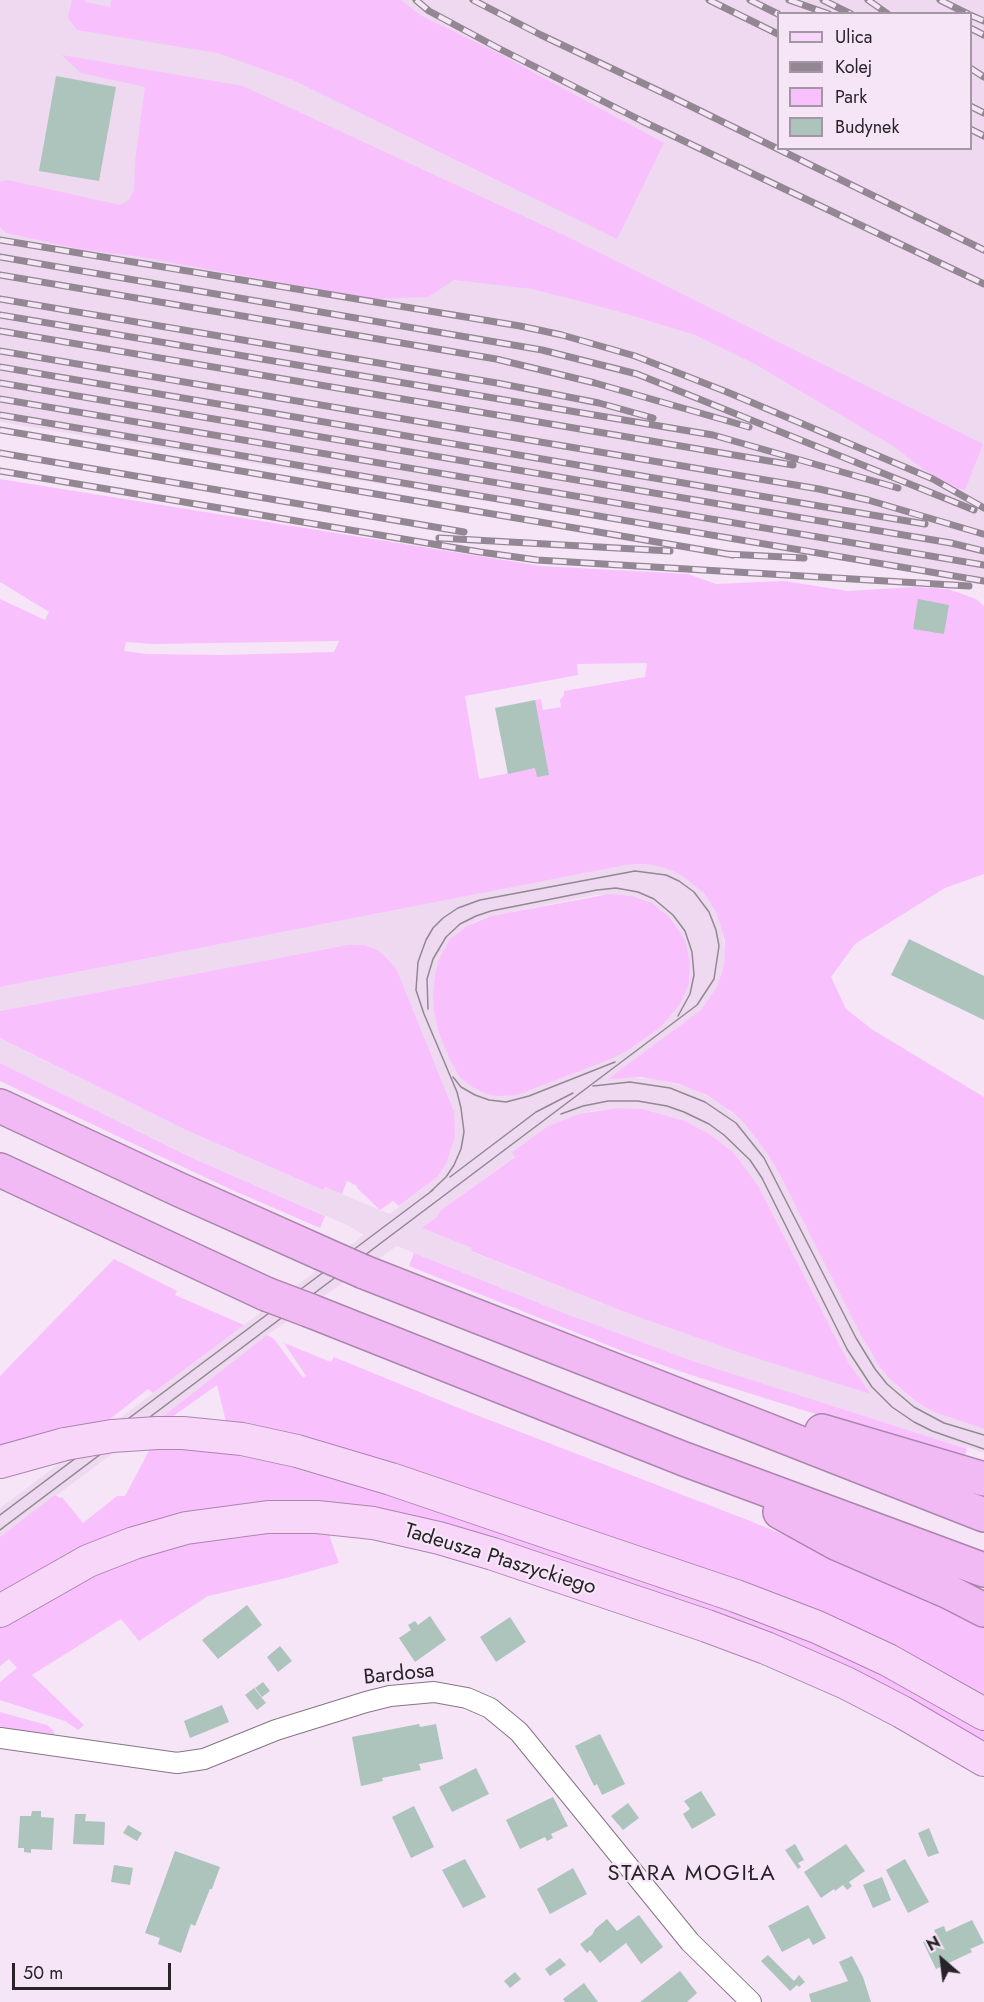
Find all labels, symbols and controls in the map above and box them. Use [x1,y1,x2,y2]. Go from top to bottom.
legend [777,12,972,150]
text: Ulica [835,24,872,50]
text: Kolej [835,54,872,80]
text: Park [835,84,867,110]
text: Budynek [835,114,899,140]
street label: Tadeusza Ptaszyckiego [401,1519,599,1601]
street label: Bardosa [362,1659,436,1691]
district label: STARA MOGIŁA [608,1862,776,1888]
north arrow [912,1930,972,1990]
text: N [922,1931,944,1957]
scale bar [15,1951,174,1989]
text: 50 m [23,1960,63,1986]

